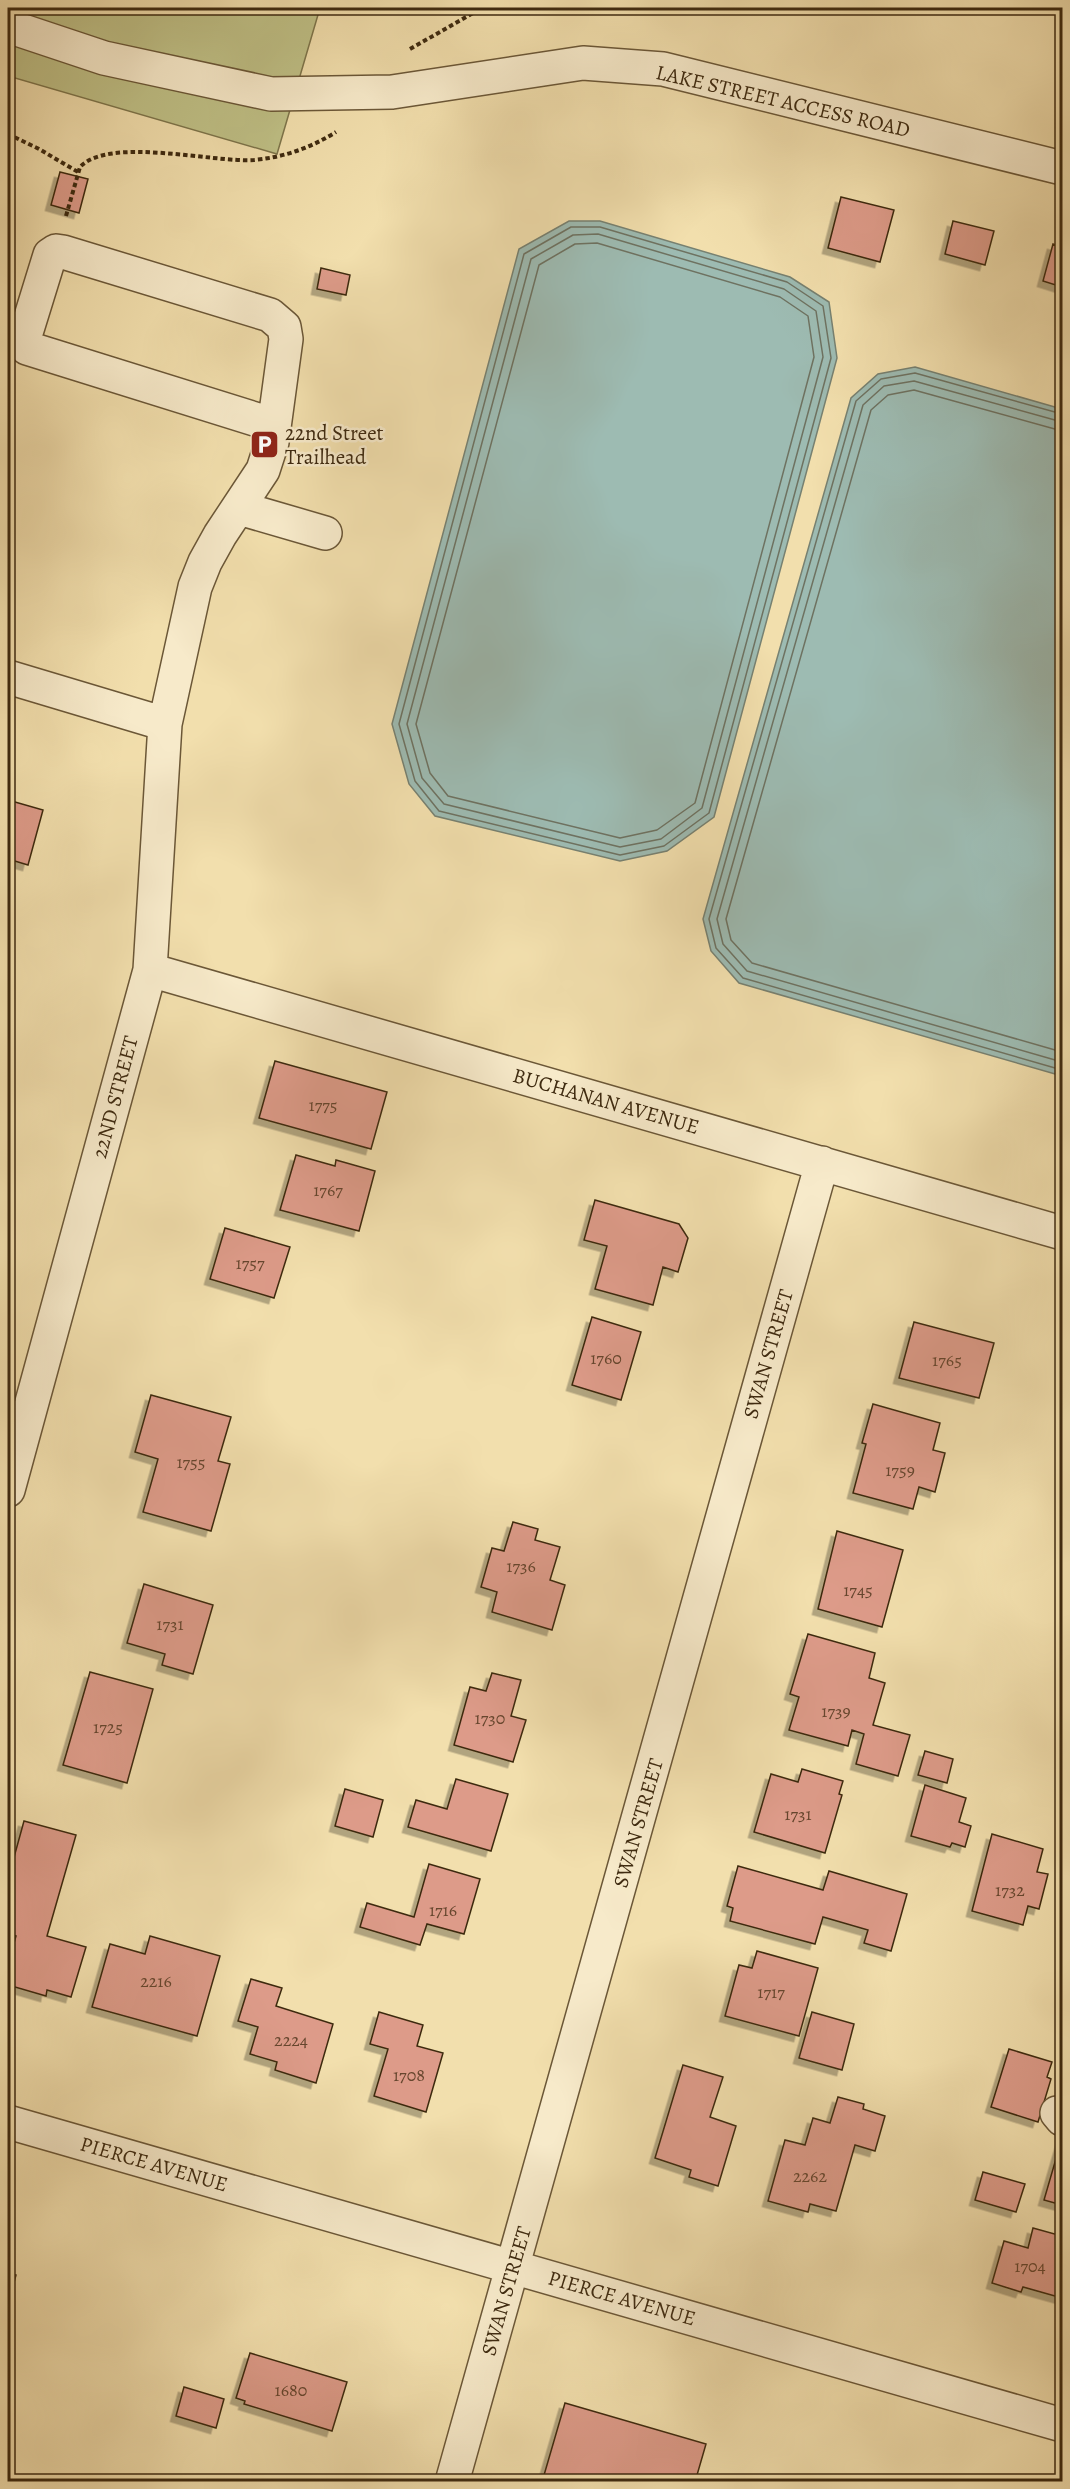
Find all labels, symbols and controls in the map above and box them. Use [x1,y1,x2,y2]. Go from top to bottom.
street label: LAKE STREET ACCESS ROAD [653,58,913,144]
place label: 22nd Street Trailhead [285,419,384,471]
parking icon: 22nd Street Trailhead [248,429,280,461]
street label: 22ND STREET [85,1032,145,1161]
street label: BUCHANAN AVENUE [510,1061,702,1141]
house number: 1775 [308,1093,338,1117]
house number: 1767 [313,1178,343,1202]
house number: 1757 [235,1251,265,1275]
street label: SWAN STREET [736,1286,800,1422]
house number: 1760 [590,1346,622,1370]
house number: 1765 [932,1348,962,1372]
house number: 1755 [176,1450,206,1474]
house number: 1759 [885,1458,915,1482]
house number: 1736 [506,1554,536,1578]
house number: 1745 [843,1578,873,1602]
house number: 1731 [156,1612,184,1636]
house number: 1739 [821,1699,851,1723]
house number: 1730 [475,1706,505,1730]
house number: 1725 [93,1715,123,1739]
street label: SWAN STREET [606,1755,670,1891]
house number: 1731 [784,1802,812,1826]
house number: 1732 [995,1878,1025,1902]
house number: 1716 [429,1898,457,1922]
house number: 2216 [140,1969,172,1993]
house number: 1717 [757,1980,785,2004]
house number: 2224 [274,2028,308,2052]
house number: 1708 [393,2063,425,2087]
street label: PIERCE AVENUE [77,2130,231,2198]
house number: 2262 [793,2164,827,2188]
street label: SWAN STREET [474,2223,538,2359]
house number: 1704 [1014,2254,1046,2278]
street label: PIERCE AVENUE [545,2264,699,2332]
house number: 1680 [275,2378,307,2402]

